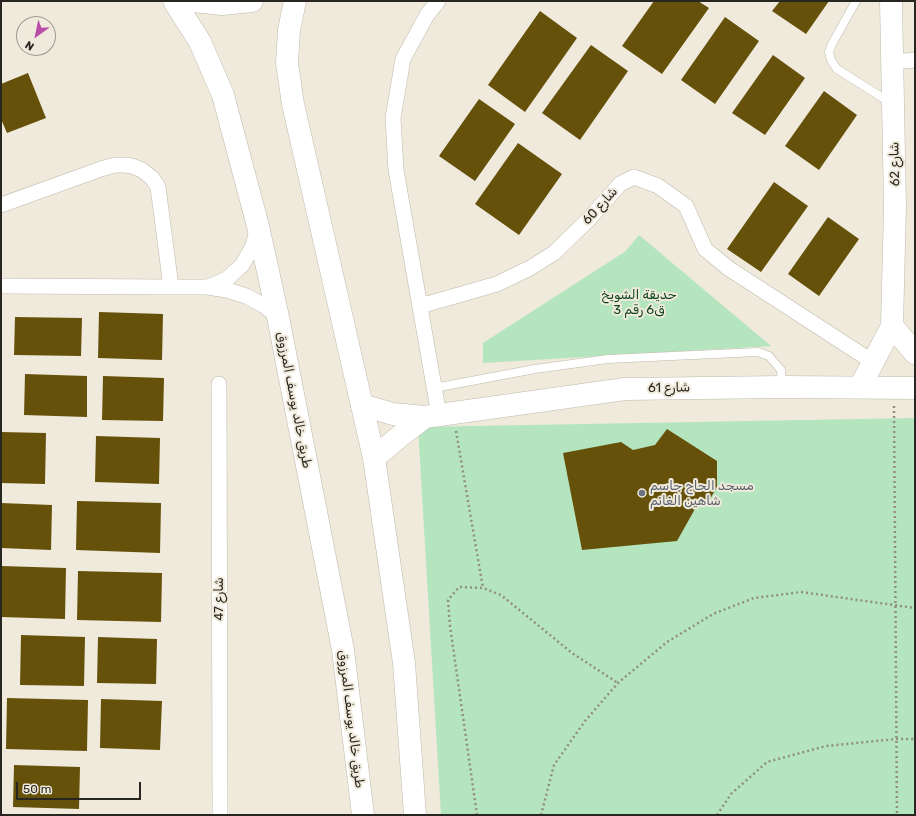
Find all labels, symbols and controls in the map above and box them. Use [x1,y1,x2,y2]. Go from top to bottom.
north arrow [16,16,56,56]
text: N [23,38,37,53]
street label: شارع 62 [887,142,903,186]
street label: شارع 60 [579,184,621,228]
park label: حديقة الشويخ ق6 رقم 3 [601,287,677,318]
street label: طريق خالد يوسف المرزوق [273,330,315,470]
street label: شارع 61 [648,380,690,396]
place label: مسجد الحاج جاسم شاهين الغانم [650,478,754,509]
marker: مسجد الحاج جاسم شاهين الغانم [637,488,647,498]
street label: شارع 47 [211,577,227,621]
street label: طريق خالد يوسف المرزوق [335,649,367,789]
scale bar [18,774,143,800]
text: 50 m [23,782,51,796]

